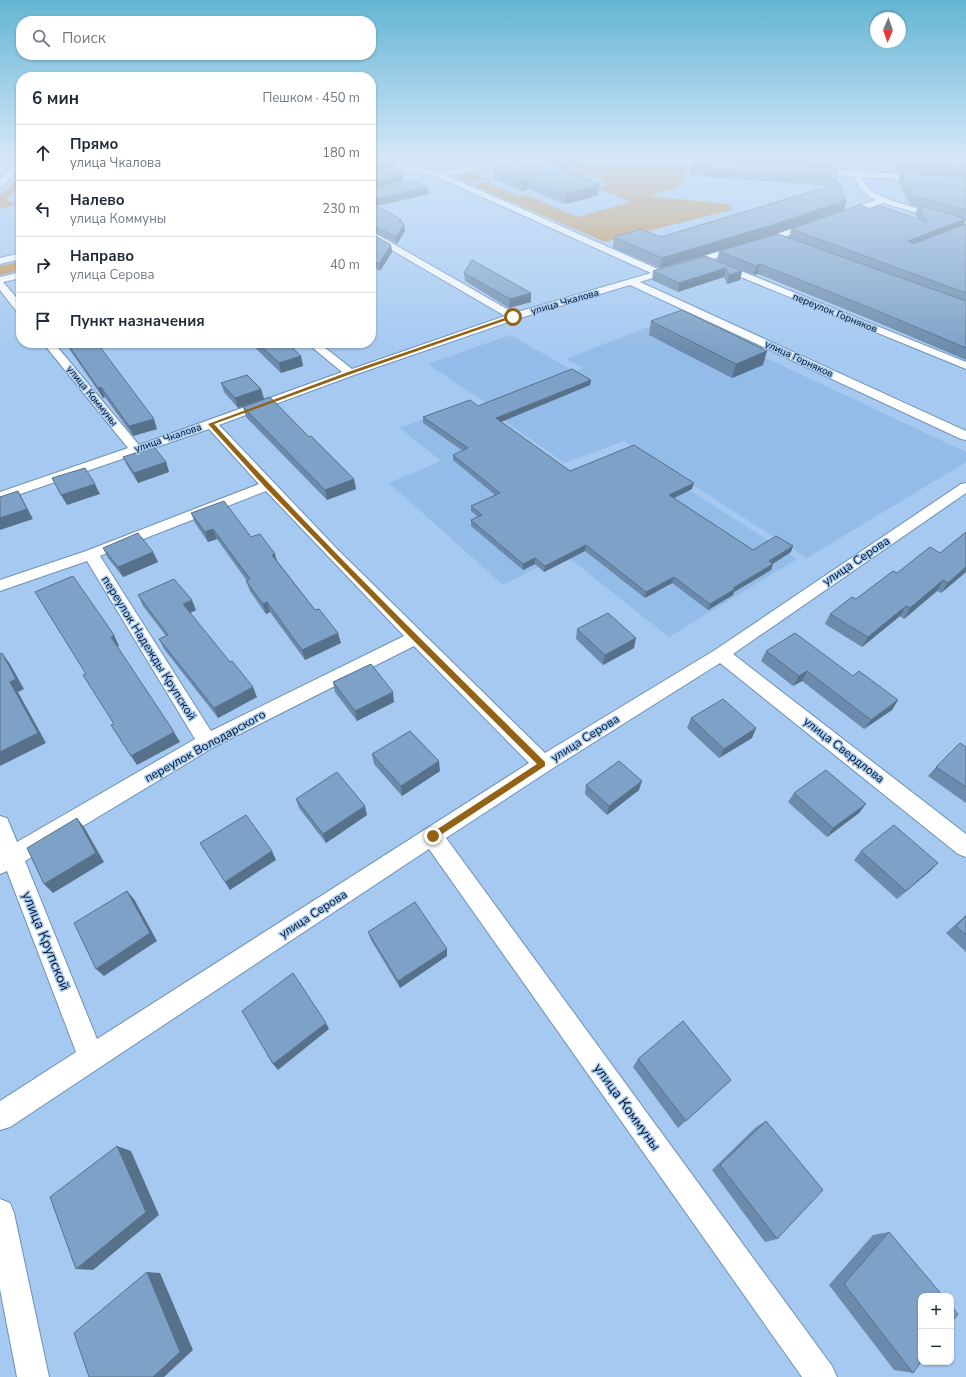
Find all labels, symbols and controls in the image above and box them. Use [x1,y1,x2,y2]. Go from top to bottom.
north arrow [870,12,906,48]
search box [16,16,376,60]
icon: search [30,27,52,49]
text: Поиск [62,28,106,48]
text: 6 мин [32,87,79,110]
text: Пешком · 450 m [262,89,360,107]
text: Прямо [70,134,118,154]
icon: ahead [32,142,54,164]
text: 180 m [322,144,360,162]
text: улица Чкалова [70,154,161,172]
text: Налево [70,190,125,210]
icon: left [32,198,54,220]
text: 230 m [322,200,360,218]
text: улица Коммуны [70,210,166,228]
text: Направо [70,246,134,266]
icon: right [32,254,54,276]
text: 40 m [330,256,360,274]
text: улица Серова [70,266,154,284]
street label: улица Чкалова [529,286,601,318]
street label: переулок Горняков [791,290,880,337]
route start [504,308,522,326]
icon: arrive [32,310,54,332]
text: Пункт назначения [70,311,205,331]
street label: улица Горняков [763,337,836,381]
street label: улица Коммуны [63,363,121,429]
street label: улица Чкалова [133,420,203,456]
street label: улица Серова [819,533,893,589]
street label: переулок Надежды Крупской [98,573,200,723]
street label: переулок Володарского [142,706,269,786]
street label: улица Серова [548,711,622,765]
street label: улица Свердлова [800,713,888,787]
route end [424,827,442,845]
street label: улица Серова [276,886,350,942]
street label: улица Крупской [17,889,75,993]
street label: улица Коммуны [589,1059,665,1155]
map controls [918,1293,954,1365]
button: + [918,1293,954,1329]
button: − [918,1329,954,1365]

